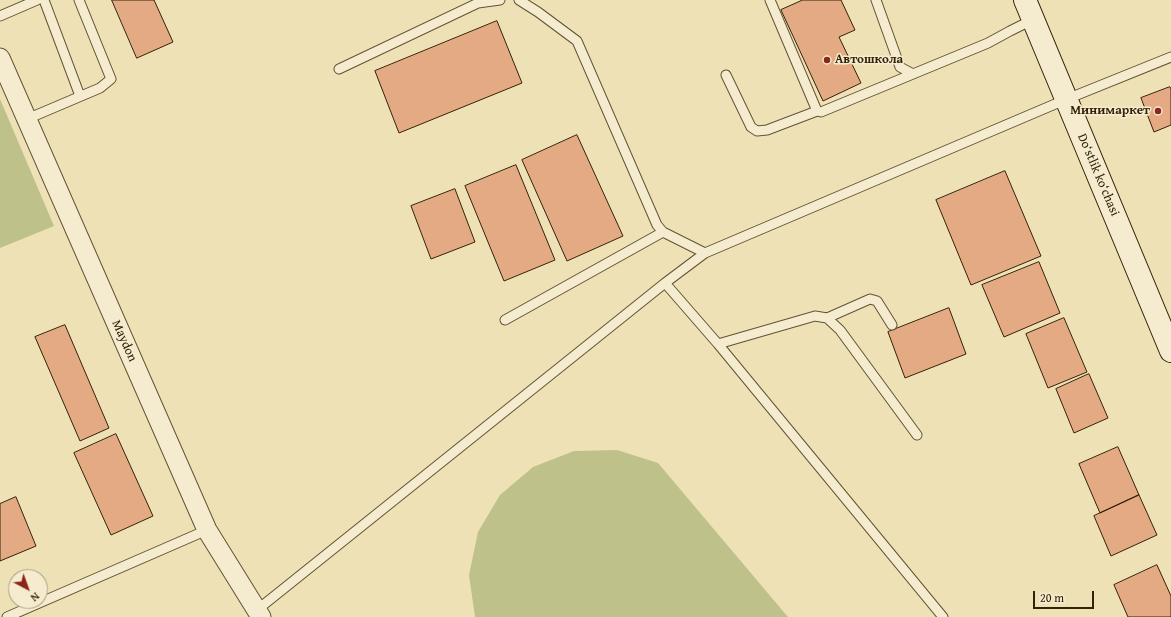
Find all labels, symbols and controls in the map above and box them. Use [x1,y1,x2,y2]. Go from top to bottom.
place label: Автошкола [835,52,903,68]
marker: Автошкола [822,55,832,65]
place label: Минимаркет [1070,103,1150,119]
marker: Минимаркет [1153,106,1163,116]
street label: Do‘stlik ko‘chasi [1074,131,1122,219]
street label: Maydon [108,318,140,364]
north arrow [8,569,48,609]
scale bar [1035,583,1096,609]
text: N [27,589,43,606]
text: 20 m [1040,589,1064,606]

